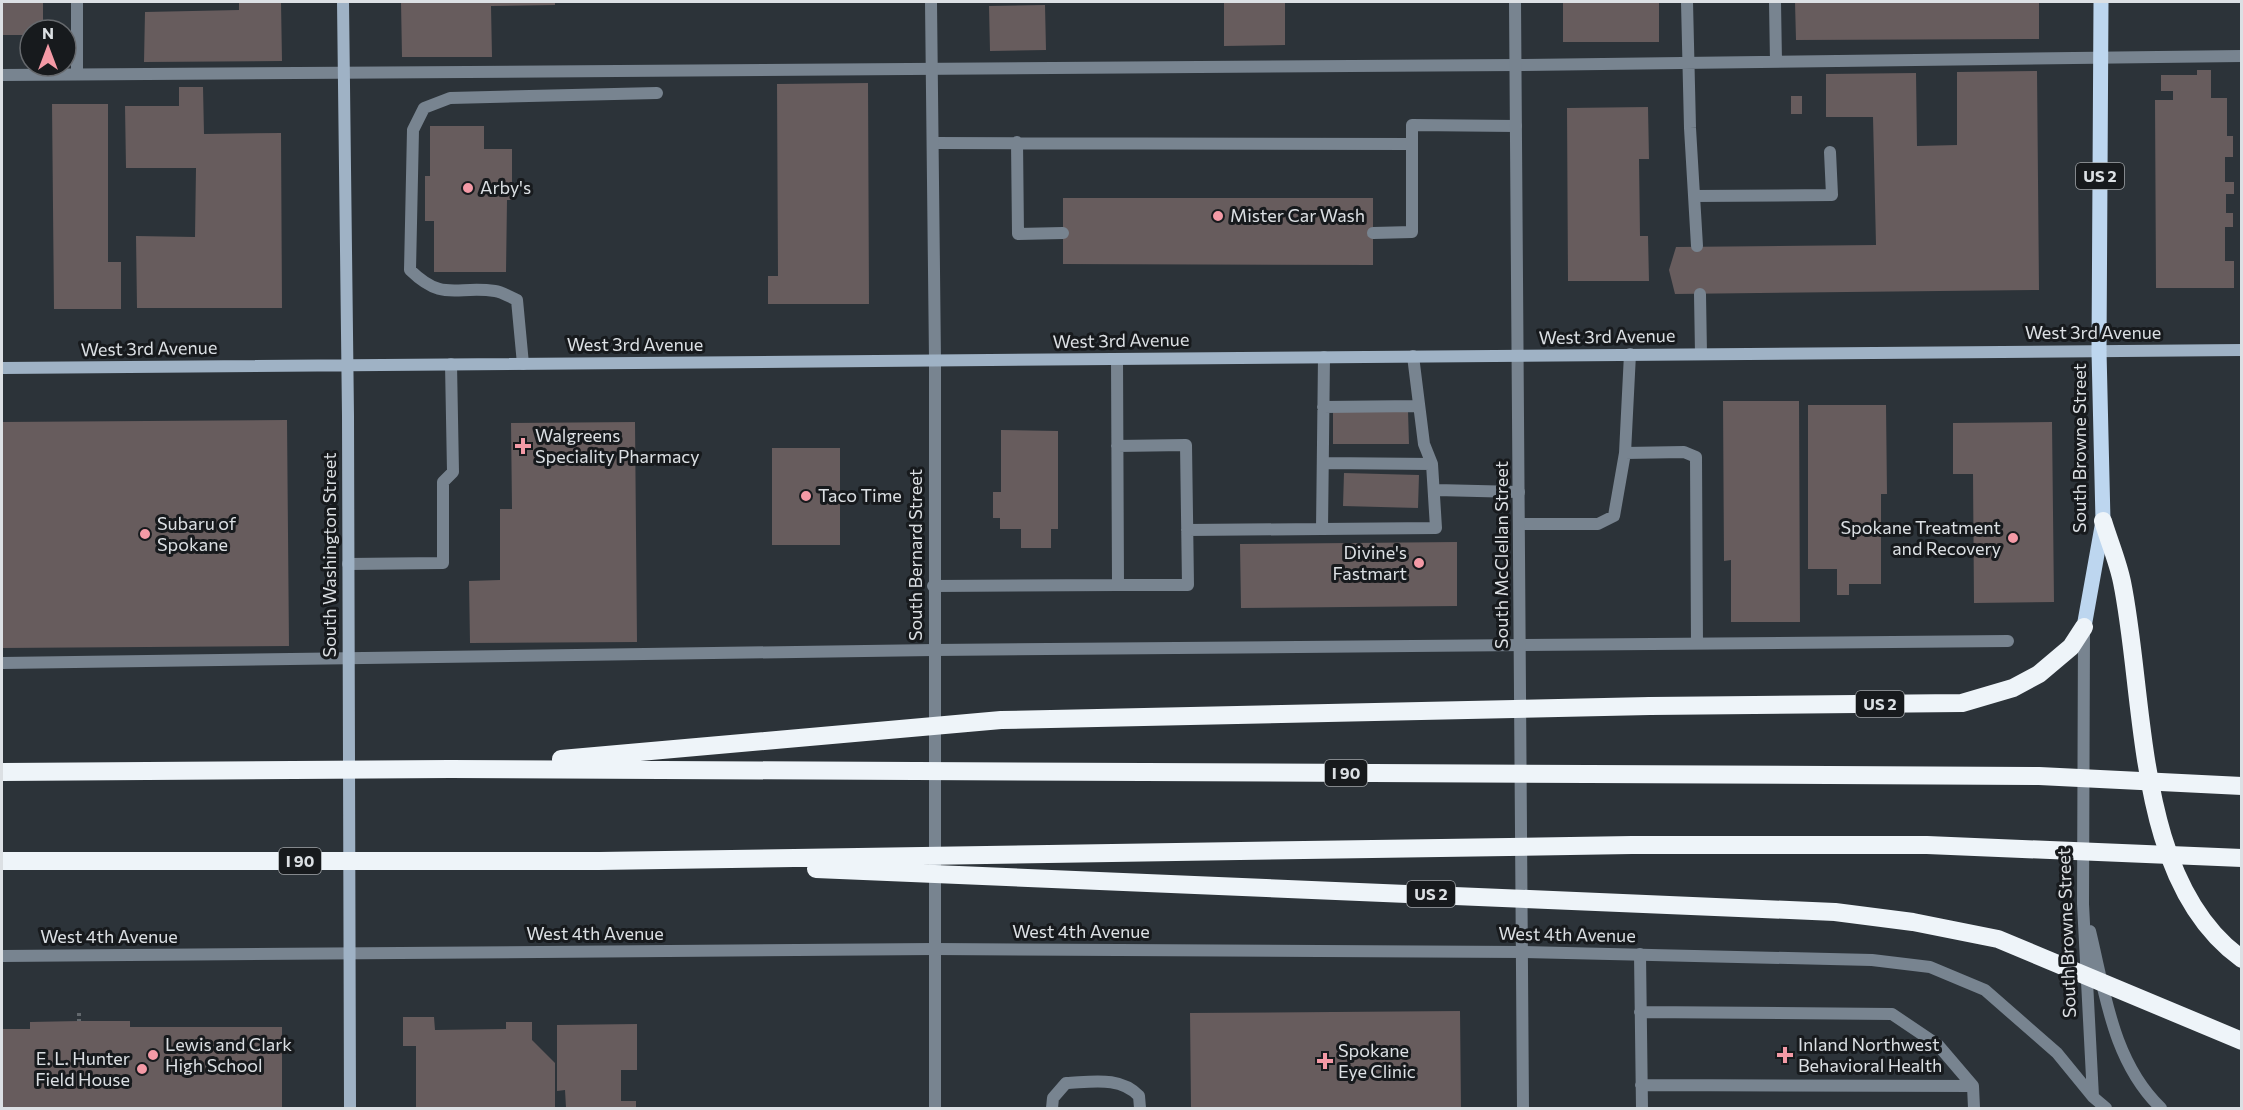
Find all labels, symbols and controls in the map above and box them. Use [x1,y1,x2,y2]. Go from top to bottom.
north arrow [18,18,78,78]
text: N [42,23,54,42]
road number: US 2 [2076,163,2124,189]
place label: Arby's [480,176,531,198]
marker: Arby's [461,181,475,195]
place label: Mister Car Wash [1230,204,1365,226]
marker: Mister Car Wash [1211,209,1225,223]
street label: West 3rd Avenue [2025,321,2161,343]
street label: West 3rd Avenue [1539,324,1675,348]
street label: West 3rd Avenue [1053,328,1189,352]
street label: West 3rd Avenue [567,333,703,355]
street label: West 3rd Avenue [81,336,217,360]
street label: South Browne Street [2068,363,2090,533]
place label: Walgreens Speciality Pharmacy [535,424,700,467]
marker: Walgreens Speciality Pharmacy [516,439,530,453]
street label: South Washington Street [318,452,340,658]
street label: South McClellan Street [1490,461,1512,649]
street label: South Bernard Street [904,469,926,641]
place label: Taco Time [818,484,902,506]
marker: Taco Time [799,489,813,503]
place label: Subaru of Spokane [157,512,237,555]
place label: Spokane Treatment and Recovery [1841,516,2001,559]
marker: Subaru of Spokane [138,527,152,541]
marker: Spokane Treatment and Recovery [2006,531,2020,545]
place label: Divine's Fastmart [1332,541,1407,584]
marker: Divine's Fastmart [1412,556,1426,570]
road number: US 2 [1856,691,1904,717]
road number: I 90 [1325,760,1367,786]
road number: I 90 [279,848,321,874]
street label: South Browne Street [2052,848,2080,1018]
road number: US 2 [1407,881,1455,907]
street label: West 4th Avenue [1012,920,1150,942]
street label: West 4th Avenue [526,922,664,944]
street label: West 4th Avenue [1498,922,1636,946]
street label: West 4th Avenue [40,925,178,947]
place label: Lewis and Clark High School [165,1033,292,1076]
place label: Inland Northwest Behavioral Health [1798,1033,1942,1076]
place label: Spokane Eye Clinic [1338,1039,1416,1082]
marker: Inland Northwest Behavioral Health [1776,1046,1794,1064]
place label: E. L. Hunter Field House [35,1047,130,1090]
marker: Lewis and Clark High School [146,1048,160,1062]
marker: Spokane Eye Clinic [1316,1052,1334,1070]
marker: E. L. Hunter Field House [135,1062,149,1076]

